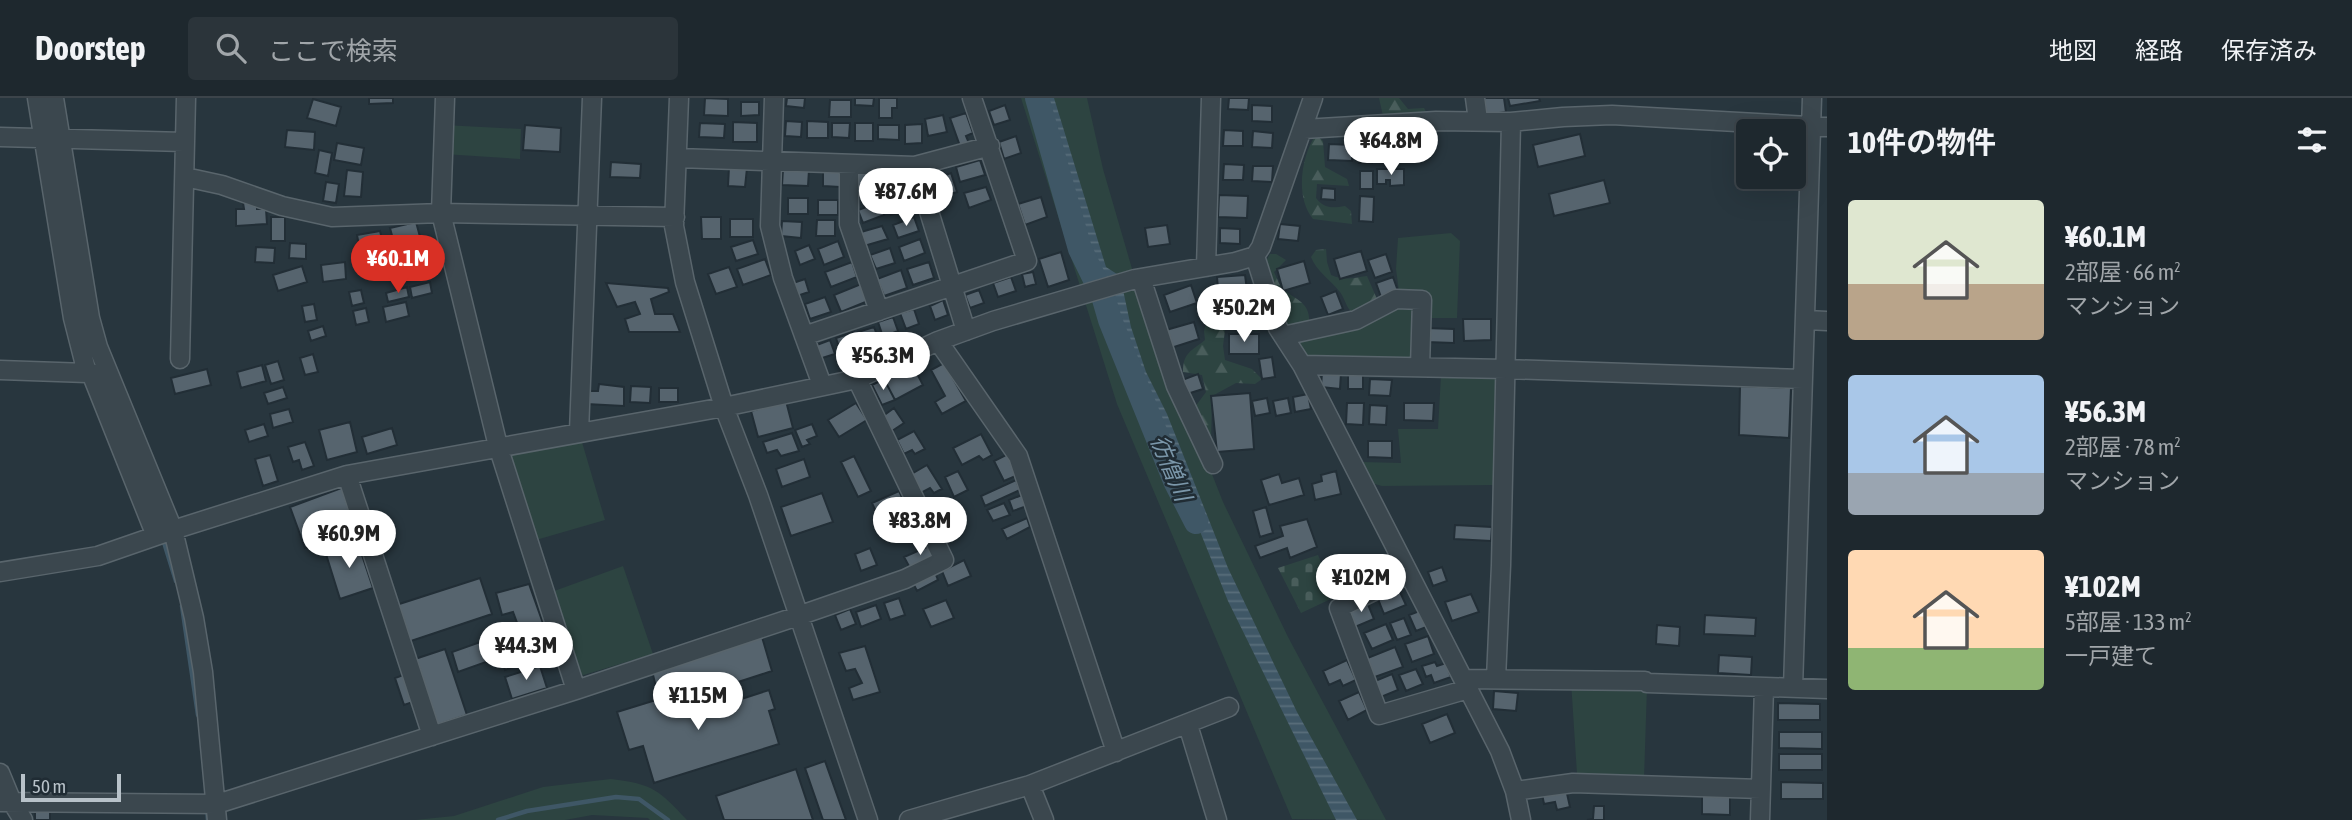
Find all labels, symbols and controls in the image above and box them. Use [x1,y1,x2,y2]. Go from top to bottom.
search box [188,17,678,80]
text: Doorstep [35,29,146,67]
icon: search [212,29,250,67]
text: ここで検索 [268,36,398,66]
text: 地図 [2049,37,2097,64]
text: 経路 [2135,37,2183,64]
text: 保存済み [2221,37,2317,64]
pin: ¥64.8M [1334,118,1448,177]
map controls [1736,119,1806,189]
button: locate [1736,119,1806,189]
icon: filters [2293,121,2331,159]
text: 10件の物件 [1848,125,1996,159]
text: ¥64.8M [1360,127,1422,153]
pin: ¥87.6M [849,169,963,228]
text: ¥87.6M [875,178,937,204]
text: ¥60.1M [2065,219,2146,253]
icon: home [1904,228,1988,312]
pin: ¥60.1M [341,236,455,295]
text: ¥60.1M [367,245,429,271]
text: 2部屋 · 66 m² [2065,259,2181,285]
pin: ¥50.2M [1187,285,1301,344]
text: マンション [2065,293,2180,319]
text: ¥50.2M [1213,294,1275,320]
pin: ¥56.3M [826,332,940,392]
text: ¥56.3M [852,342,914,368]
text: ¥56.3M [2065,394,2146,428]
icon: home [1904,403,1988,487]
water label: 彷僧川 [1146,431,1198,508]
text: 2部屋 · 78 m² [2065,434,2181,460]
text: マンション [2065,468,2180,494]
pin: ¥83.8M [863,498,977,557]
text: ¥83.8M [889,507,951,533]
pin: ¥60.9M [292,510,406,570]
text: ¥60.9M [318,520,380,546]
pin: ¥102M [1312,554,1410,614]
text: ¥102M [1332,564,1390,590]
text: ¥102M [2065,569,2141,603]
icon: home [1904,578,1988,662]
text: 5部屋 · 133 m² [2065,609,2192,635]
pin: ¥44.3M [469,622,583,682]
text: ¥44.3M [495,632,557,658]
text: 一戸建て [2065,643,2157,669]
pin: ¥115M [649,672,747,732]
text: ¥115M [669,682,727,708]
scale bar [21,771,121,803]
text: 50 m [32,775,66,797]

